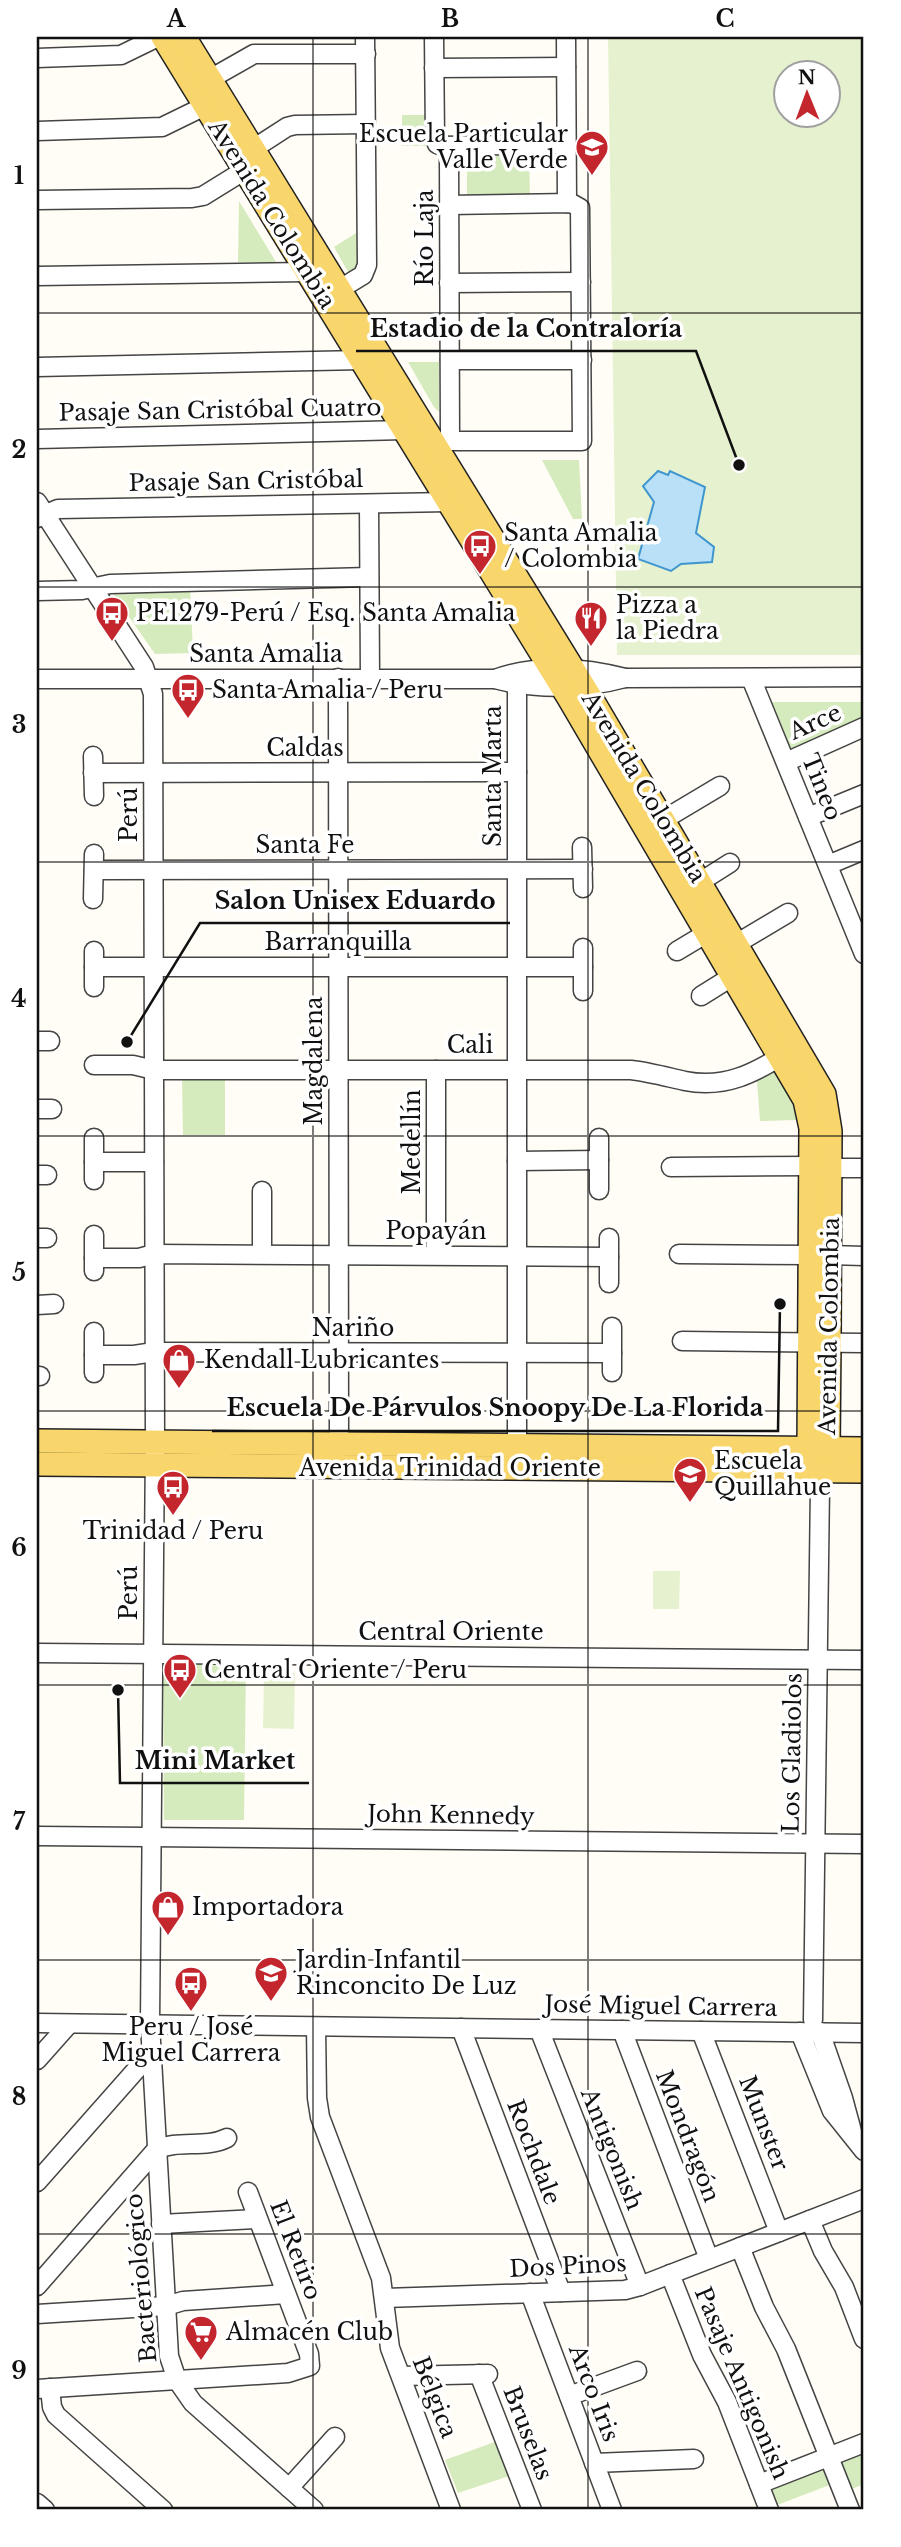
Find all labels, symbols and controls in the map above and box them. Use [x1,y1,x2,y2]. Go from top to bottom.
text: A [166,5,187,33]
text: B [441,5,459,33]
text: C [716,5,734,33]
north arrow [772,60,842,130]
text: N [798,66,816,89]
street label: Avenida Colombia [202,113,342,314]
place label: Escuela Particular Valle Verde [359,120,568,174]
school or university icon: Escuela Particular Valle Verde [573,128,611,177]
text: 1 [14,162,24,190]
street label: Río Laja [411,189,439,286]
callout: Estadio de la Contraloría [356,306,696,351]
text: Estadio de la Contraloría [370,314,682,343]
street label: Pasaje San Cristóbal Cuatro [58,393,382,427]
text: 2 [12,436,26,464]
street label: Pasaje San Cristóbal [128,465,364,497]
place label: Santa Amalia / Colombia [504,519,658,573]
bus stop icon: Santa Amalia / Colombia [461,527,499,576]
place label: Pizza a la Piedra [616,591,719,645]
bus stop icon: PE1279-Perú / Esq. Santa Amalia [93,594,131,643]
place label: PE1279-Perú / Esq. Santa Amalia [136,599,516,627]
restaurant icon: Pizza a la Piedra [572,599,610,648]
street label: Santa Amalia [189,640,343,668]
bus stop icon: Santa Amalia / Peru [169,671,207,720]
place label: Santa Amalia / Peru [212,676,443,704]
street label: Avenida Colombia [575,686,712,888]
street label: Arce [784,698,845,746]
street label: Santa Marta [479,705,507,847]
text: 3 [12,711,26,739]
street label: Caldas [266,734,344,762]
street label: Tineo [796,749,848,825]
street label: Perú [115,788,143,842]
street label: Santa Fe [256,831,354,859]
callout: Salon Unisex Eduardo [200,878,510,923]
text: Salon Unisex Eduardo [214,886,496,915]
street label: Barranquilla [265,928,412,956]
text: 4 [11,985,27,1013]
street label: Magdalena [300,996,328,1125]
street label: Cali [447,1031,493,1059]
street label: Medellín [398,1089,426,1195]
street label: Popayán [385,1217,487,1245]
street label: Avenida Colombia [813,1217,845,1436]
text: 5 [12,1259,26,1287]
street label: Nariño [312,1314,394,1342]
shop icon: Kendall Lubricantes [160,1341,198,1390]
place label: Kendall Lubricantes [204,1346,439,1374]
callout: Escuela De Párvulos Snoopy De La Florida [212,1386,778,1431]
text: Escuela De Párvulos Snoopy De La Florida [227,1393,764,1422]
place label: Escuela Quillahue [714,1447,831,1501]
street label: Avenida Trinidad Oriente [298,1454,601,1482]
school or university icon: Escuela Quillahue [671,1455,709,1504]
bus stop icon: Trinidad / Peru [154,1468,192,1517]
place label: Trinidad / Peru [83,1517,263,1545]
text: 6 [11,1534,27,1562]
street label: Perú [115,1566,143,1620]
street label: Central Oriente [358,1618,544,1646]
bus stop icon: Central Oriente / Peru [161,1651,199,1700]
place label: Central Oriente / Peru [204,1656,467,1684]
street label: Los Gladiolos [777,1673,807,1833]
callout: Mini Market [120,1738,309,1783]
text: Mini Market [135,1746,296,1775]
street label: John Kennedy [364,1799,535,1830]
text: 7 [13,1808,26,1836]
shop icon: Importadora [149,1888,187,1937]
place label: Importadora [192,1893,344,1921]
place label: Jardin Infantil Rinconcito De Luz [293,1946,517,2000]
school or university icon: Jardin Infantil Rinconcito De Luz [252,1954,290,2003]
bus stop icon: Peru / José Miguel Carrera [172,1964,210,2013]
street label: José Miguel Carrera [541,1990,778,2022]
place label: Peru / José Miguel Carrera [101,2013,281,2067]
street label: Mondragón [650,2066,726,2206]
street label: Munster [733,2072,795,2174]
text: 8 [12,2083,26,2111]
street label: Antigonish [575,2083,649,2214]
street label: Rochdale [501,2096,567,2208]
street label: Bacteriológico [120,2192,162,2364]
street label: El Retiro [264,2196,328,2304]
street label: Dos Pinos [509,2249,627,2283]
street label: Pasaje Antigonish [689,2283,795,2483]
supermarket icon: Almacén Club [182,2313,220,2362]
place label: Almacén Club [225,2318,393,2346]
street label: Arco Iris [562,2340,625,2445]
street label: Bélgica [407,2352,463,2442]
text: 9 [11,2357,27,2385]
street label: Bruselas [497,2382,559,2484]

